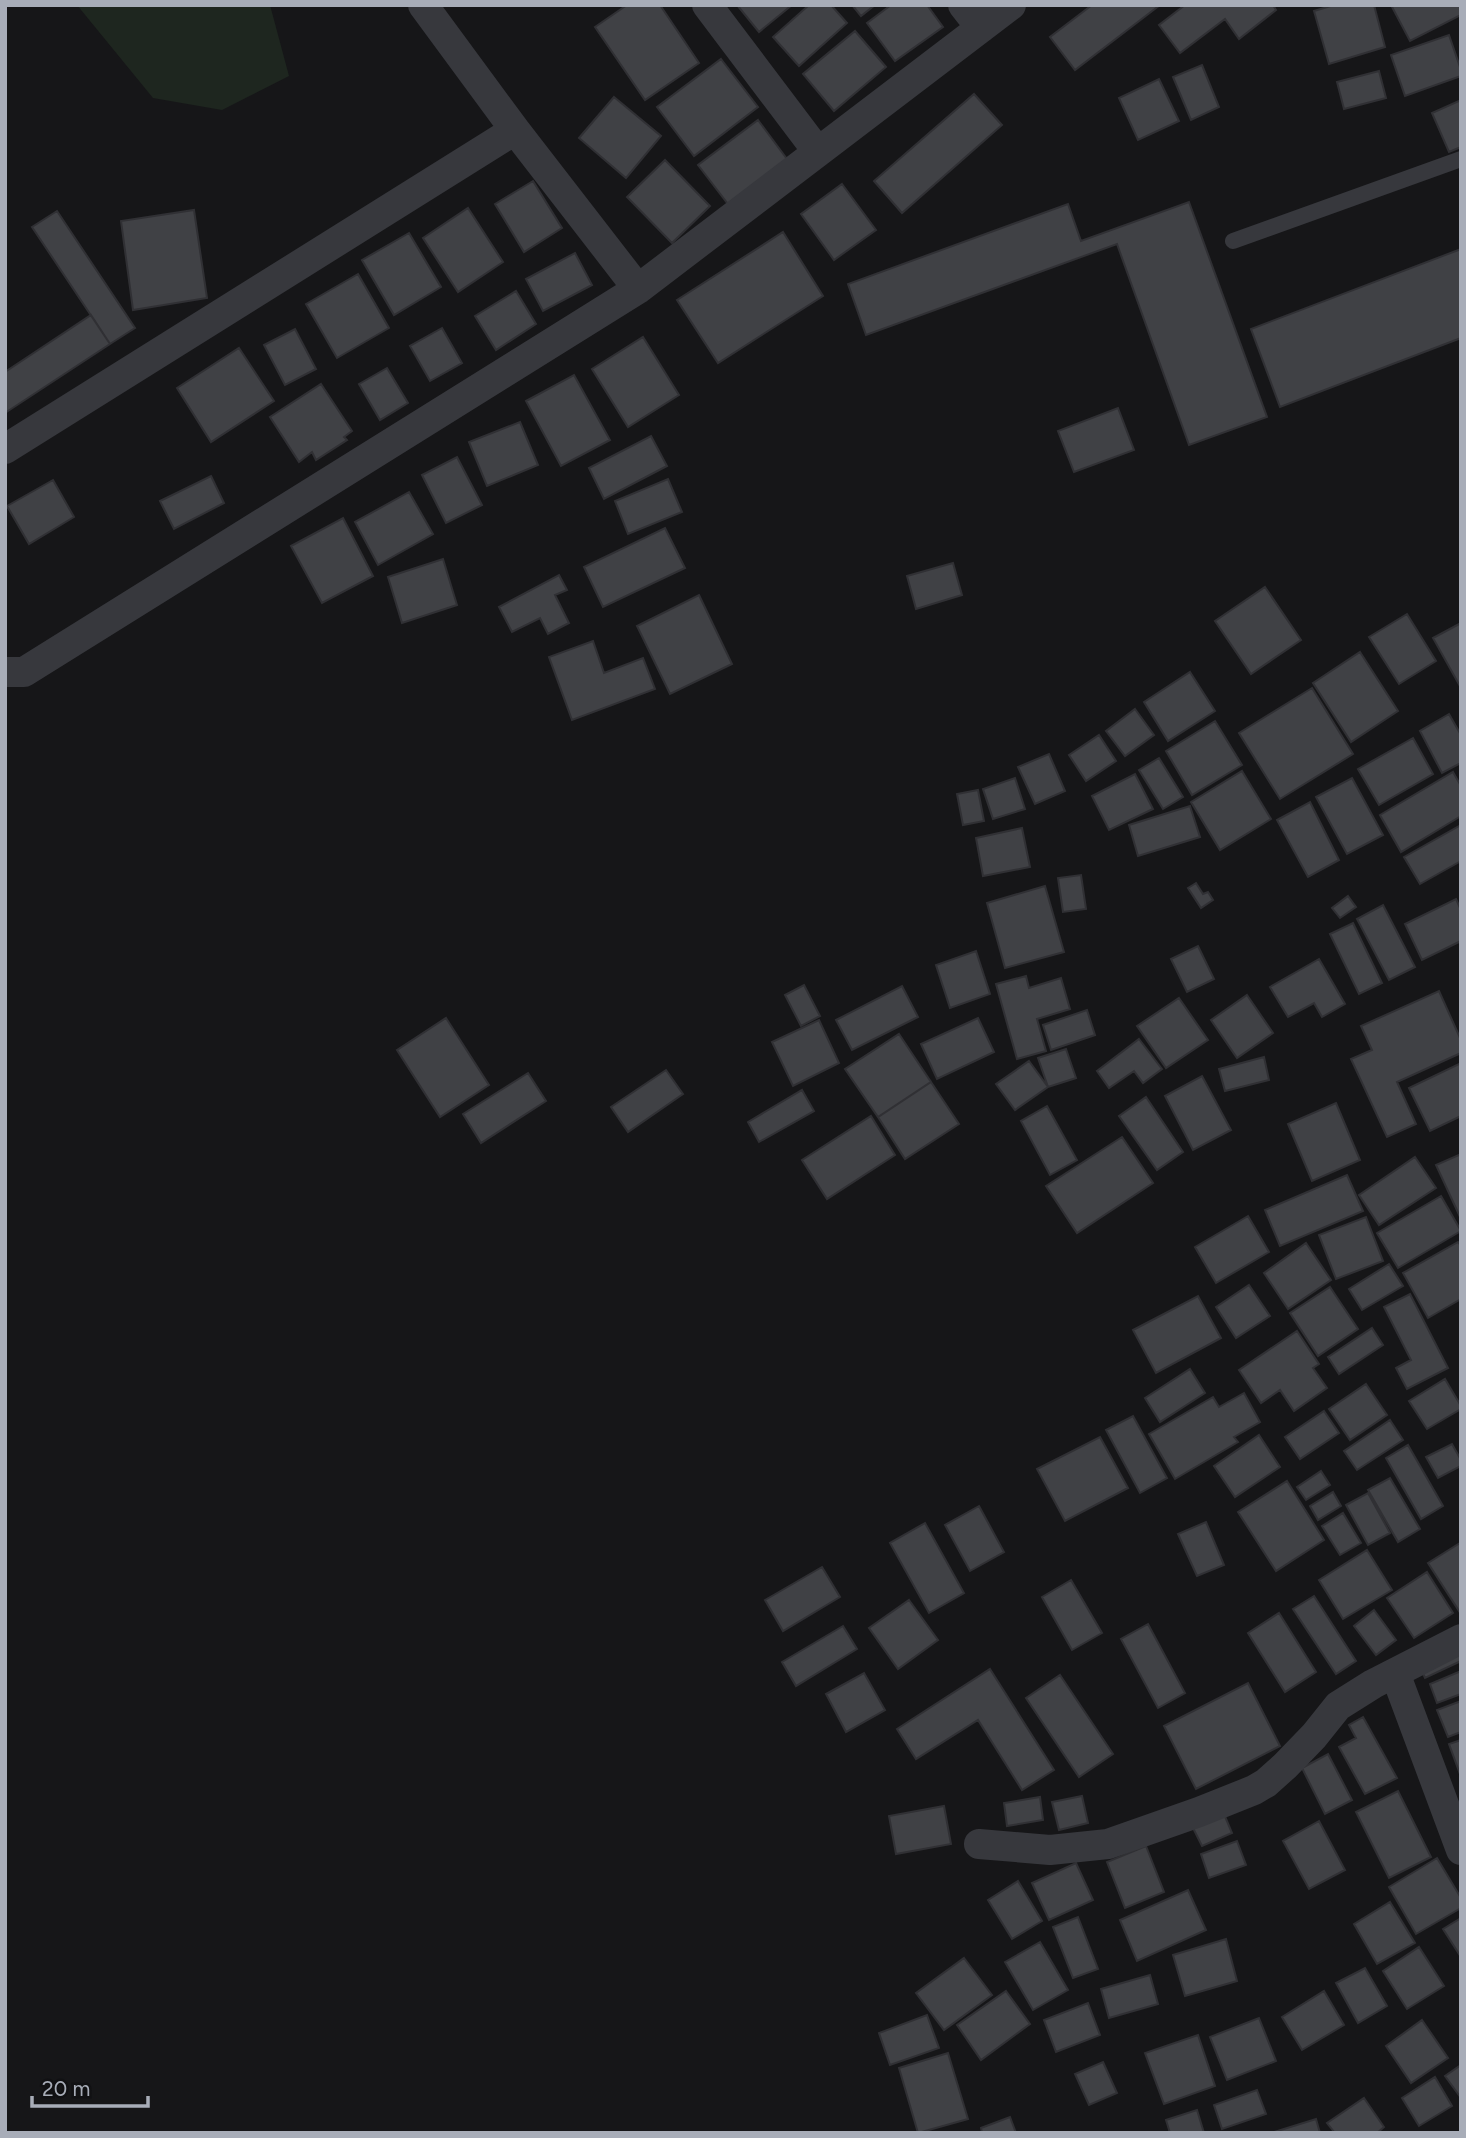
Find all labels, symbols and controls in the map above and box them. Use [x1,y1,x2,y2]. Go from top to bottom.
scale bar [32,2064,147,2108]
text: 20 m [42,2076,90,2101]

